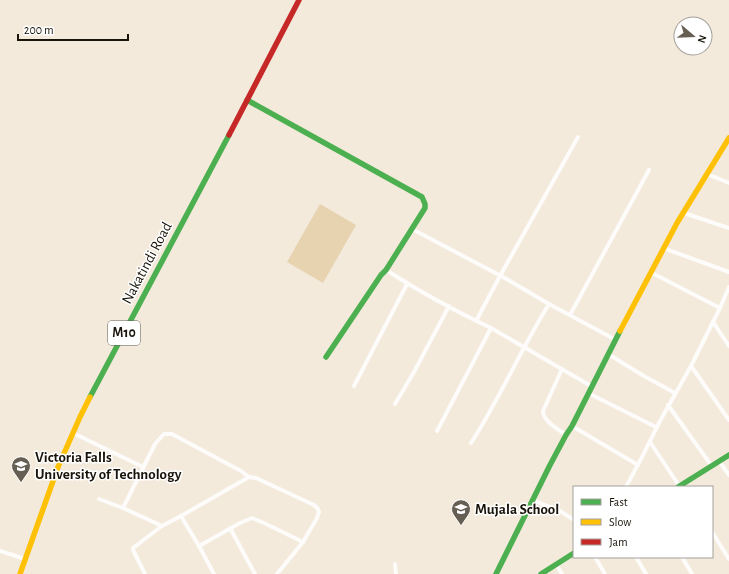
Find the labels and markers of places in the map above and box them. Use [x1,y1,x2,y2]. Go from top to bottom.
place label: Victoria Falls University of Technology [35,450,182,482]
school or university icon: Victoria Falls University of Technology [10,455,32,483]
school or university icon: Mujala School [450,498,472,526]
place label: Mujala School [475,502,559,517]

